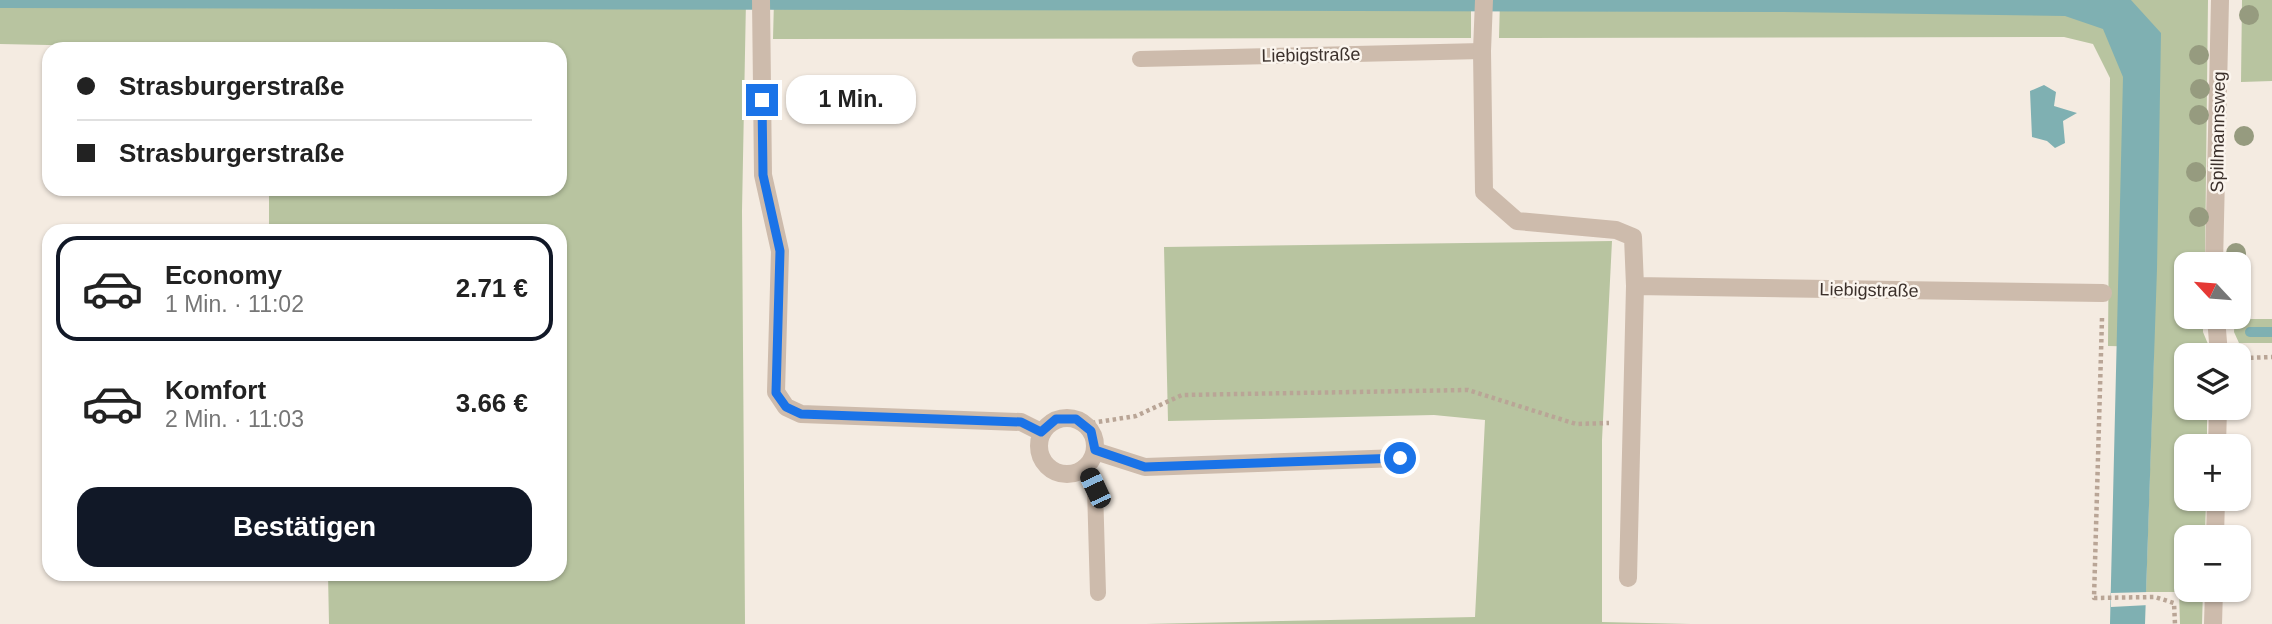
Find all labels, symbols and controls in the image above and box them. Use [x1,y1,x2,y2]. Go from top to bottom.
street label: Liebigstraße [1261,44,1361,66]
text: Strasburgerstraße [119,71,344,101]
street label: Spillmannsweg [2207,71,2229,193]
callout: 1 Min. [786,76,916,124]
route end [746,84,778,116]
text: 1 Min. [818,86,884,112]
text: Strasburgerstraße [119,138,344,168]
north arrow [2174,252,2250,329]
map controls [2174,252,2251,602]
icon: car [81,257,144,320]
text: Economy [165,260,282,290]
text: 2.71 € [456,273,528,303]
street label: Liebigstraße [1819,279,1919,301]
text: 1 Min. · 11:02 [165,291,304,317]
button: layers [2174,343,2251,420]
icon: car [81,372,144,435]
text: Komfort [165,375,266,405]
text: 3.66 € [456,388,528,418]
text: 2 Min. · 11:03 [165,406,304,432]
button: + [2174,434,2251,511]
route start [1384,442,1416,474]
car [1077,465,1114,511]
button: Bestätigen [77,487,532,567]
button: − [2174,525,2251,602]

